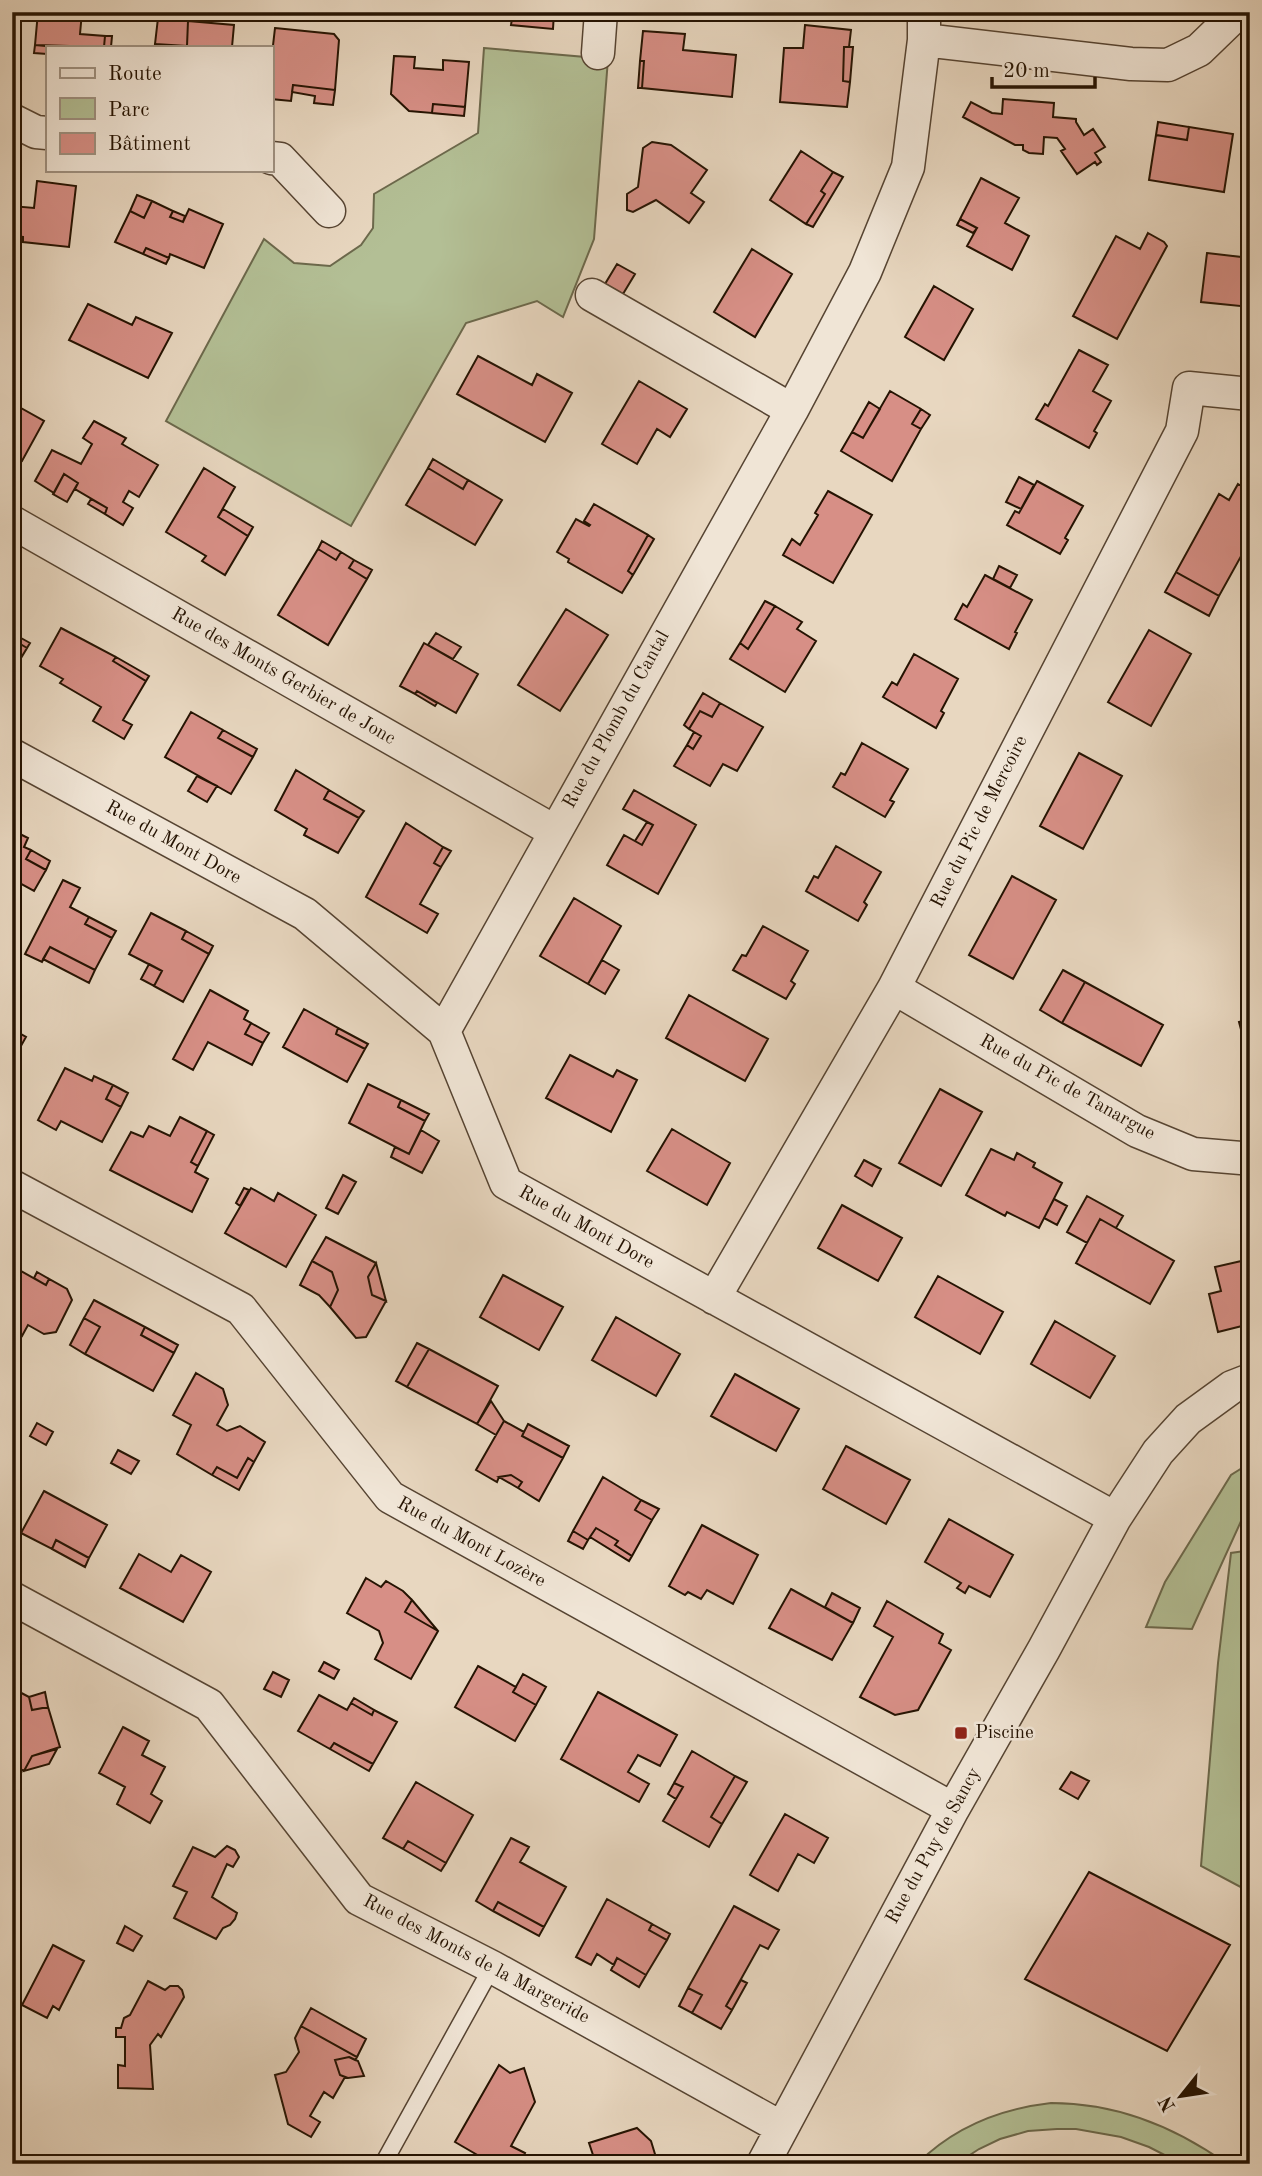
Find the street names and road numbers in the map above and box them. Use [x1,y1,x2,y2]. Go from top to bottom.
street label: Rue des Monts Gerbier de Jonc [168,605,398,749]
street label: Rue du Plomb du Cantal [560,628,674,812]
street label: Rue du Pic de Mercoire [928,733,1032,911]
street label: Rue du Mont Dore [102,798,244,888]
street label: Rue du Pic de Tanargue [976,1032,1158,1144]
street label: Rue du Mont Dore [515,1183,657,1273]
street label: Rue du Mont Lozère [394,1494,548,1592]
street label: Rue du Puy de Sancy [883,1765,985,1927]
street label: Rue des Monts de la Margeride [360,1892,592,2028]

